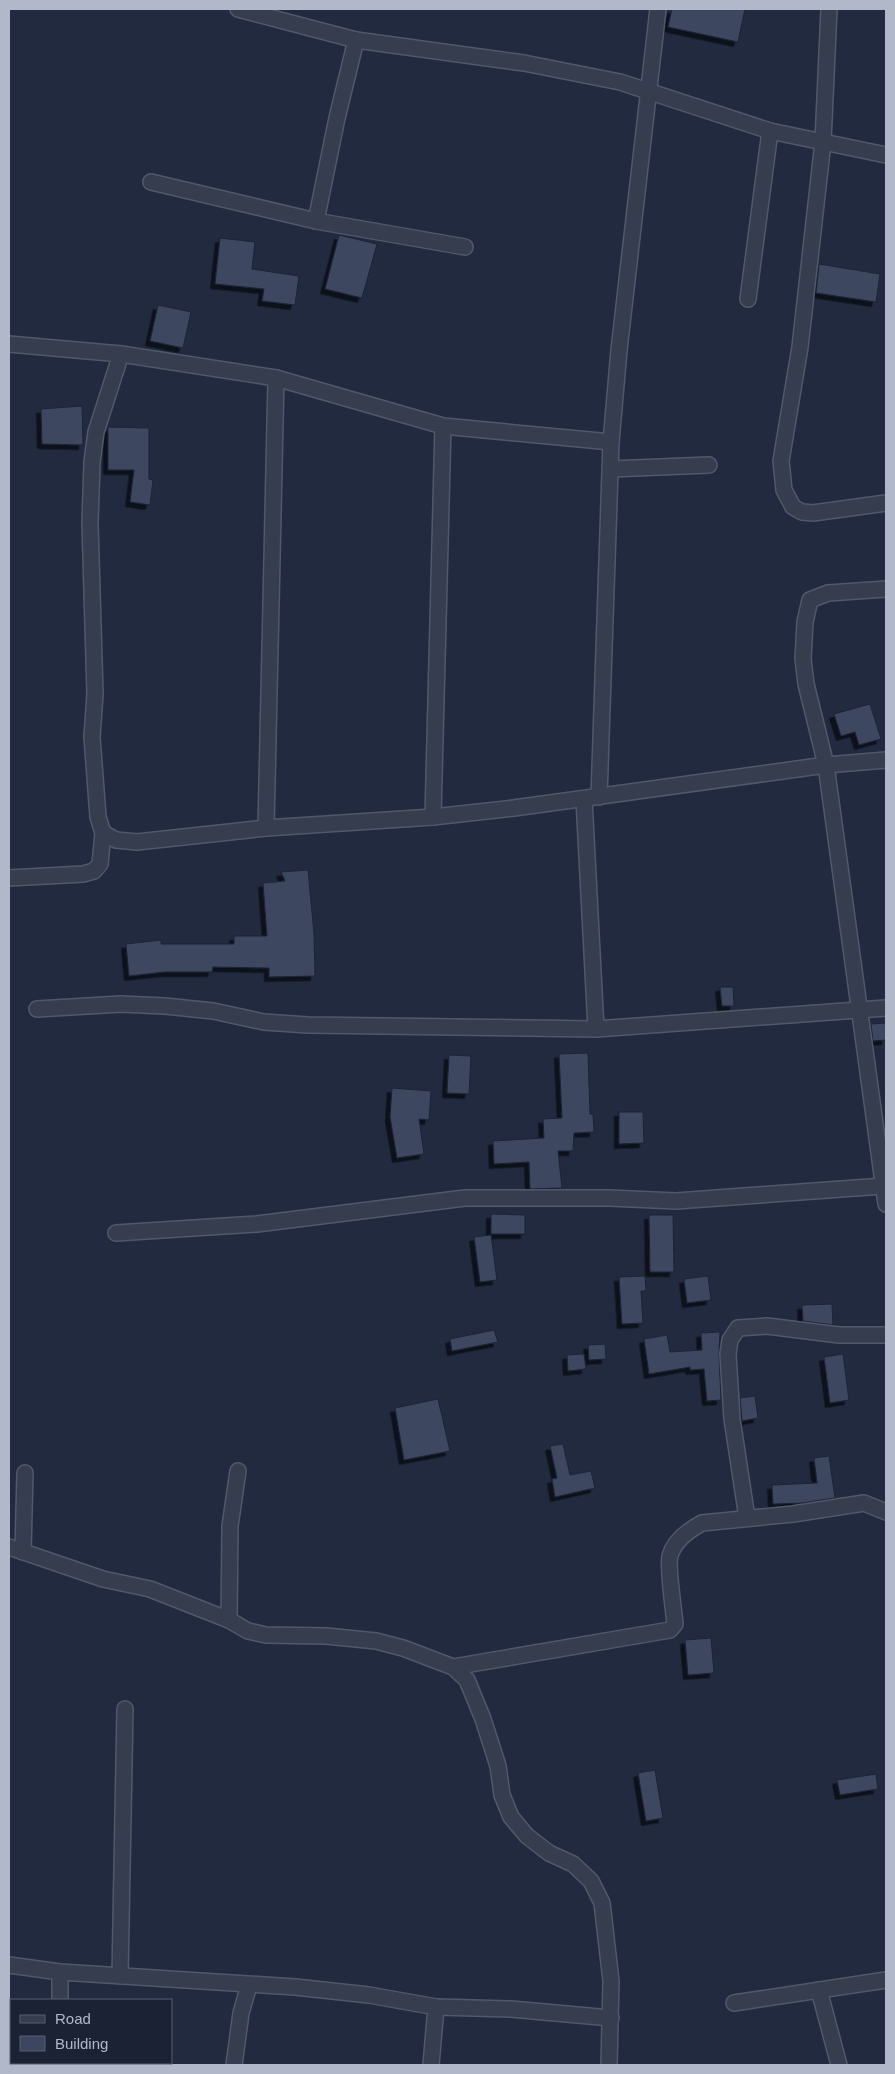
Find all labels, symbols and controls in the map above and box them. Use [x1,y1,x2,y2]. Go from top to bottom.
legend [10,1999,172,2064]
text: Road [55,2010,91,2027]
text: Building [55,2035,108,2052]

